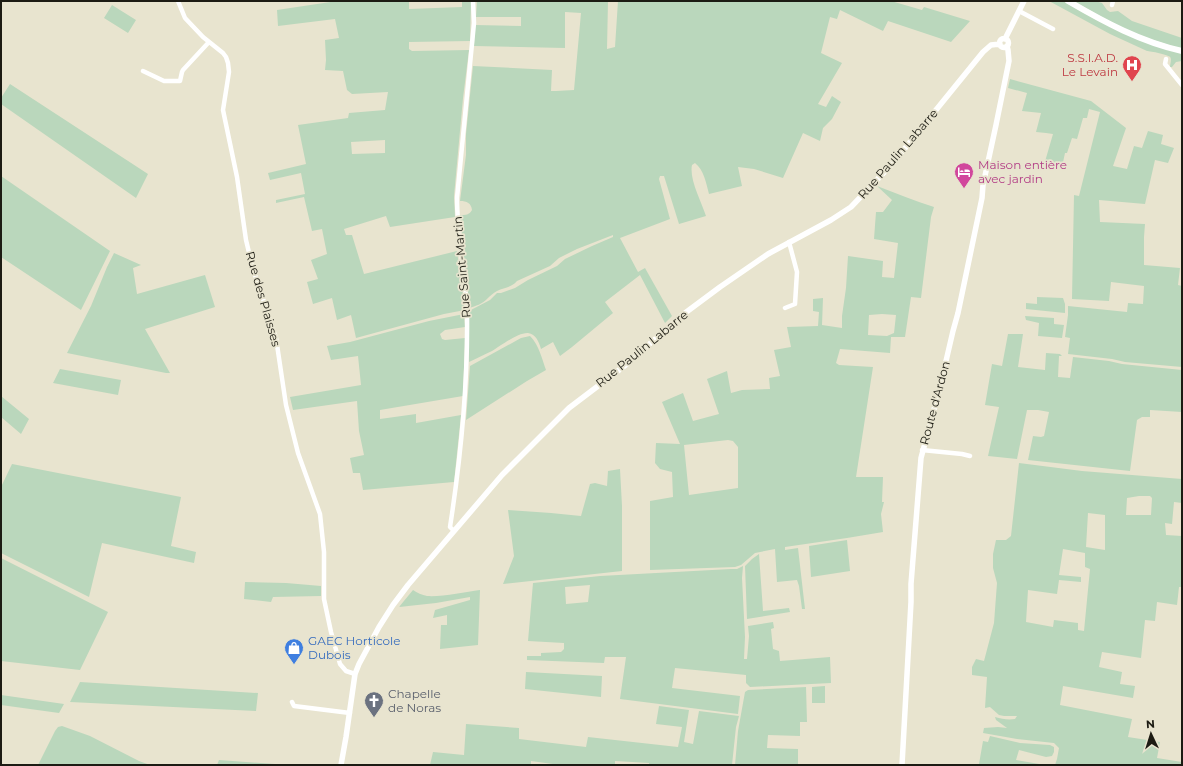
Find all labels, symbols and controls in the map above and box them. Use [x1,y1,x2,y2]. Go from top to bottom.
place label: S.S.I.A.D. Le Levain [1062,50,1118,79]
hospital icon: S.S.I.A.D. Le Levain [1121,54,1143,82]
street label: Rue Paulin Labarre [854,106,941,202]
place label: Maison entière avec jardin [978,157,1067,186]
hotel icon: Maison entière avec jardin [953,161,975,189]
street label: Rue Saint-Martin [450,216,473,319]
street label: Rue des Plaisses [243,249,284,348]
street label: Rue Paulin Labarre [593,307,691,390]
street label: Route d'Ardon [916,359,953,447]
place label: GAEC Horticole Dubois [308,633,401,662]
shop icon: GAEC Horticole Dubois [283,637,305,665]
place label: Chapelle de Noras [388,686,441,715]
church icon: Chapelle de Noras [363,690,385,718]
north arrow [1131,714,1171,754]
text: N [1145,717,1155,731]

